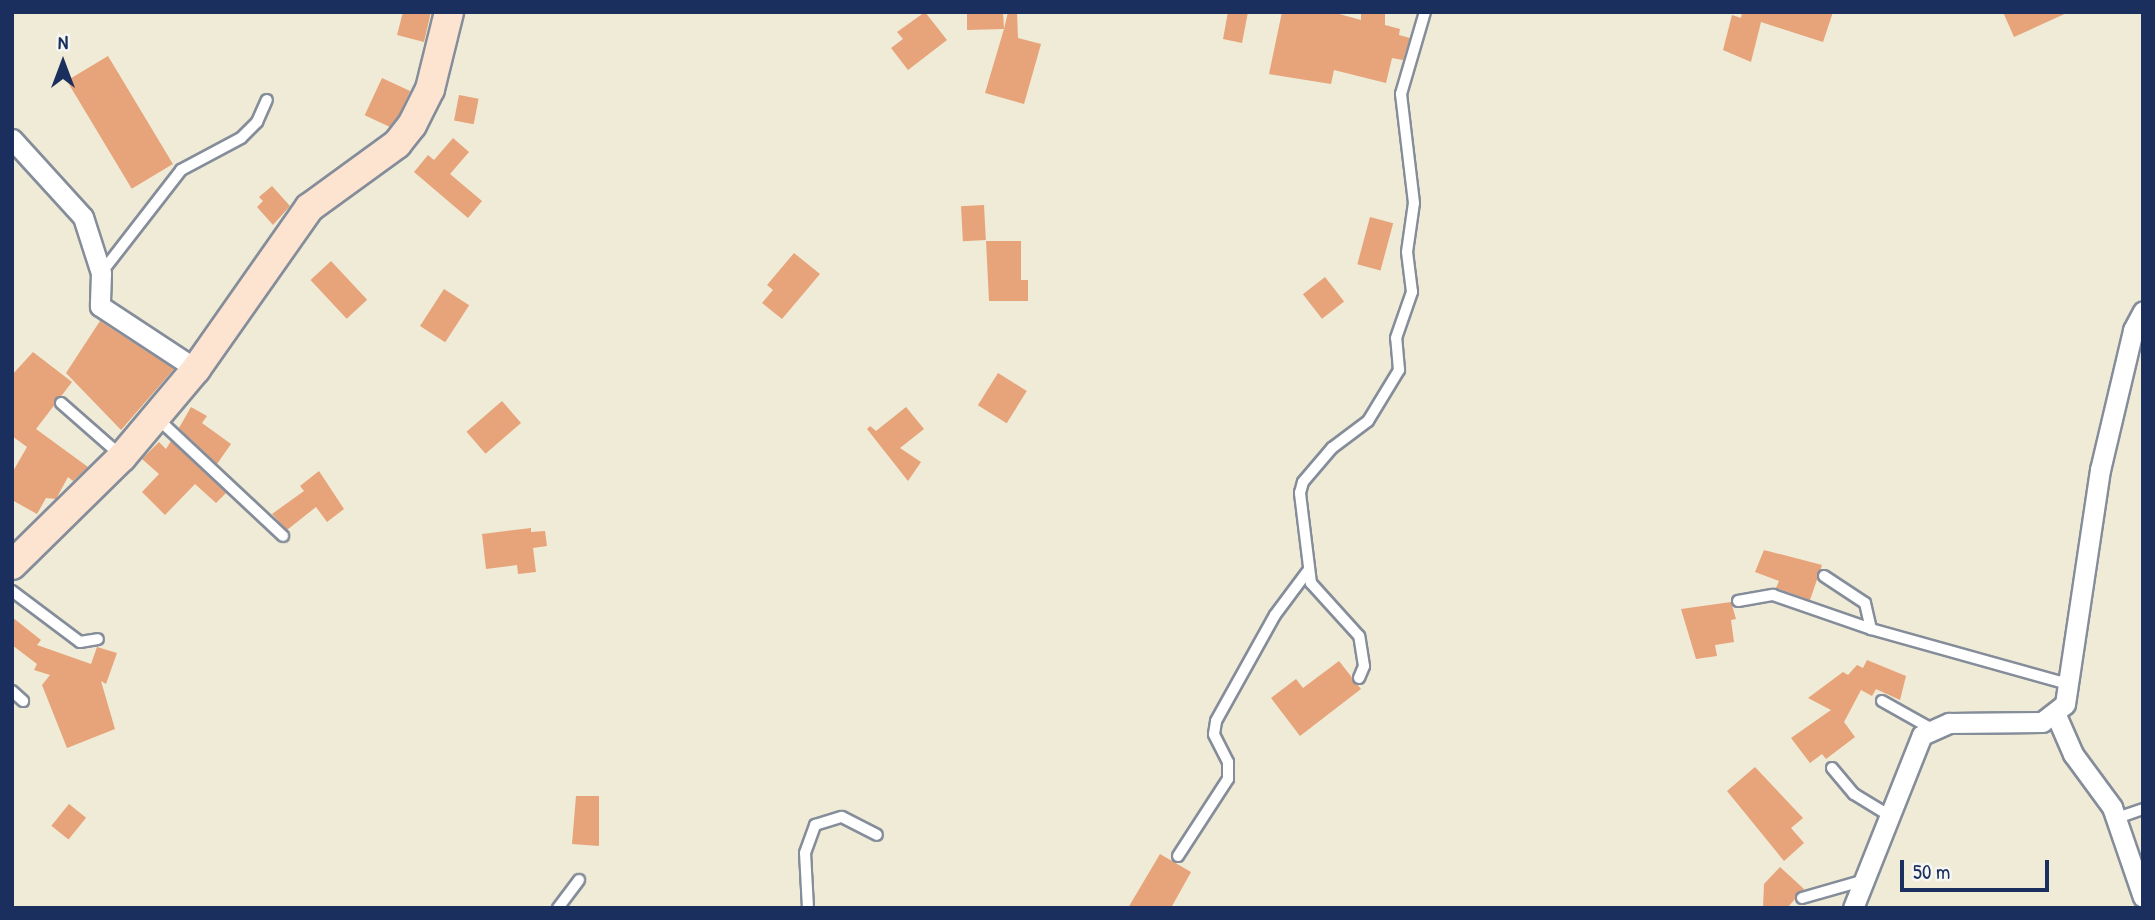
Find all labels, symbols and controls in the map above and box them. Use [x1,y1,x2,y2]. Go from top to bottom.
north arrow [28,28,98,98]
text: N [58,29,68,55]
scale bar [1903,846,2052,890]
text: 50 m [1913,857,1950,886]

